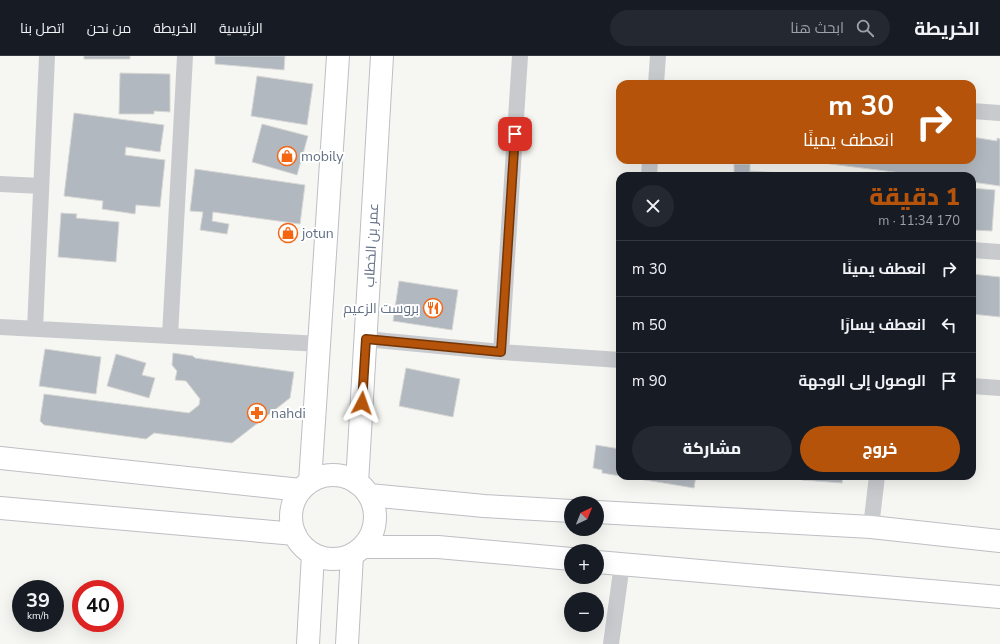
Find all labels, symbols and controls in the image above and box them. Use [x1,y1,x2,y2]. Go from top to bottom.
search box [610,10,890,46]
text: الخريطة [914,16,980,42]
icon: search [854,17,876,39]
text: ابحث هنا [790,18,844,38]
text: اتصل بنا [20,19,65,38]
text: من نحن [87,19,131,38]
text: الخريطة [153,19,197,38]
text: الرئيسية [219,19,263,38]
text: 30 m [828,87,894,125]
icon: right [908,96,960,148]
pin [498,117,532,151]
icon: arrive [504,123,526,145]
text: انعطف يمينًا [803,128,894,152]
shop icon: mobily [276,145,298,167]
place label: mobily [301,147,344,166]
text: 1 دقيقة [869,181,960,213]
button: close [632,185,674,227]
street label: عمر بن الخطاب [360,202,383,288]
text: 170 m · 11:34 [878,212,960,230]
shop icon: jotun [277,222,299,244]
place label: jotun [301,224,334,243]
icon: right [938,258,960,280]
text: 30 m [632,259,667,279]
text: انعطف يمينًا [842,259,926,279]
restaurant icon: بروست الزعيم [422,297,444,319]
place label: بروست الزعيم [343,299,419,318]
icon: left [938,314,960,336]
text: 50 m [632,315,667,335]
text: انعطف يسارًا [840,315,926,335]
icon: arrive [938,370,960,392]
text: 90 m [632,371,667,391]
text: الوصول إلى الوجهة [798,371,926,391]
position arrow [341,382,383,424]
pharmacy icon: nahdi [246,402,268,424]
place label: nahdi [271,404,306,423]
button: مشاركة [632,426,792,472]
button: خروج [800,426,960,472]
north arrow [564,496,604,536]
map controls [564,496,604,632]
button: + [564,544,604,584]
speed limit sign: 40 [72,580,124,632]
text: 39 [26,587,50,614]
button: − [564,592,604,632]
text: km/h [27,609,49,623]

